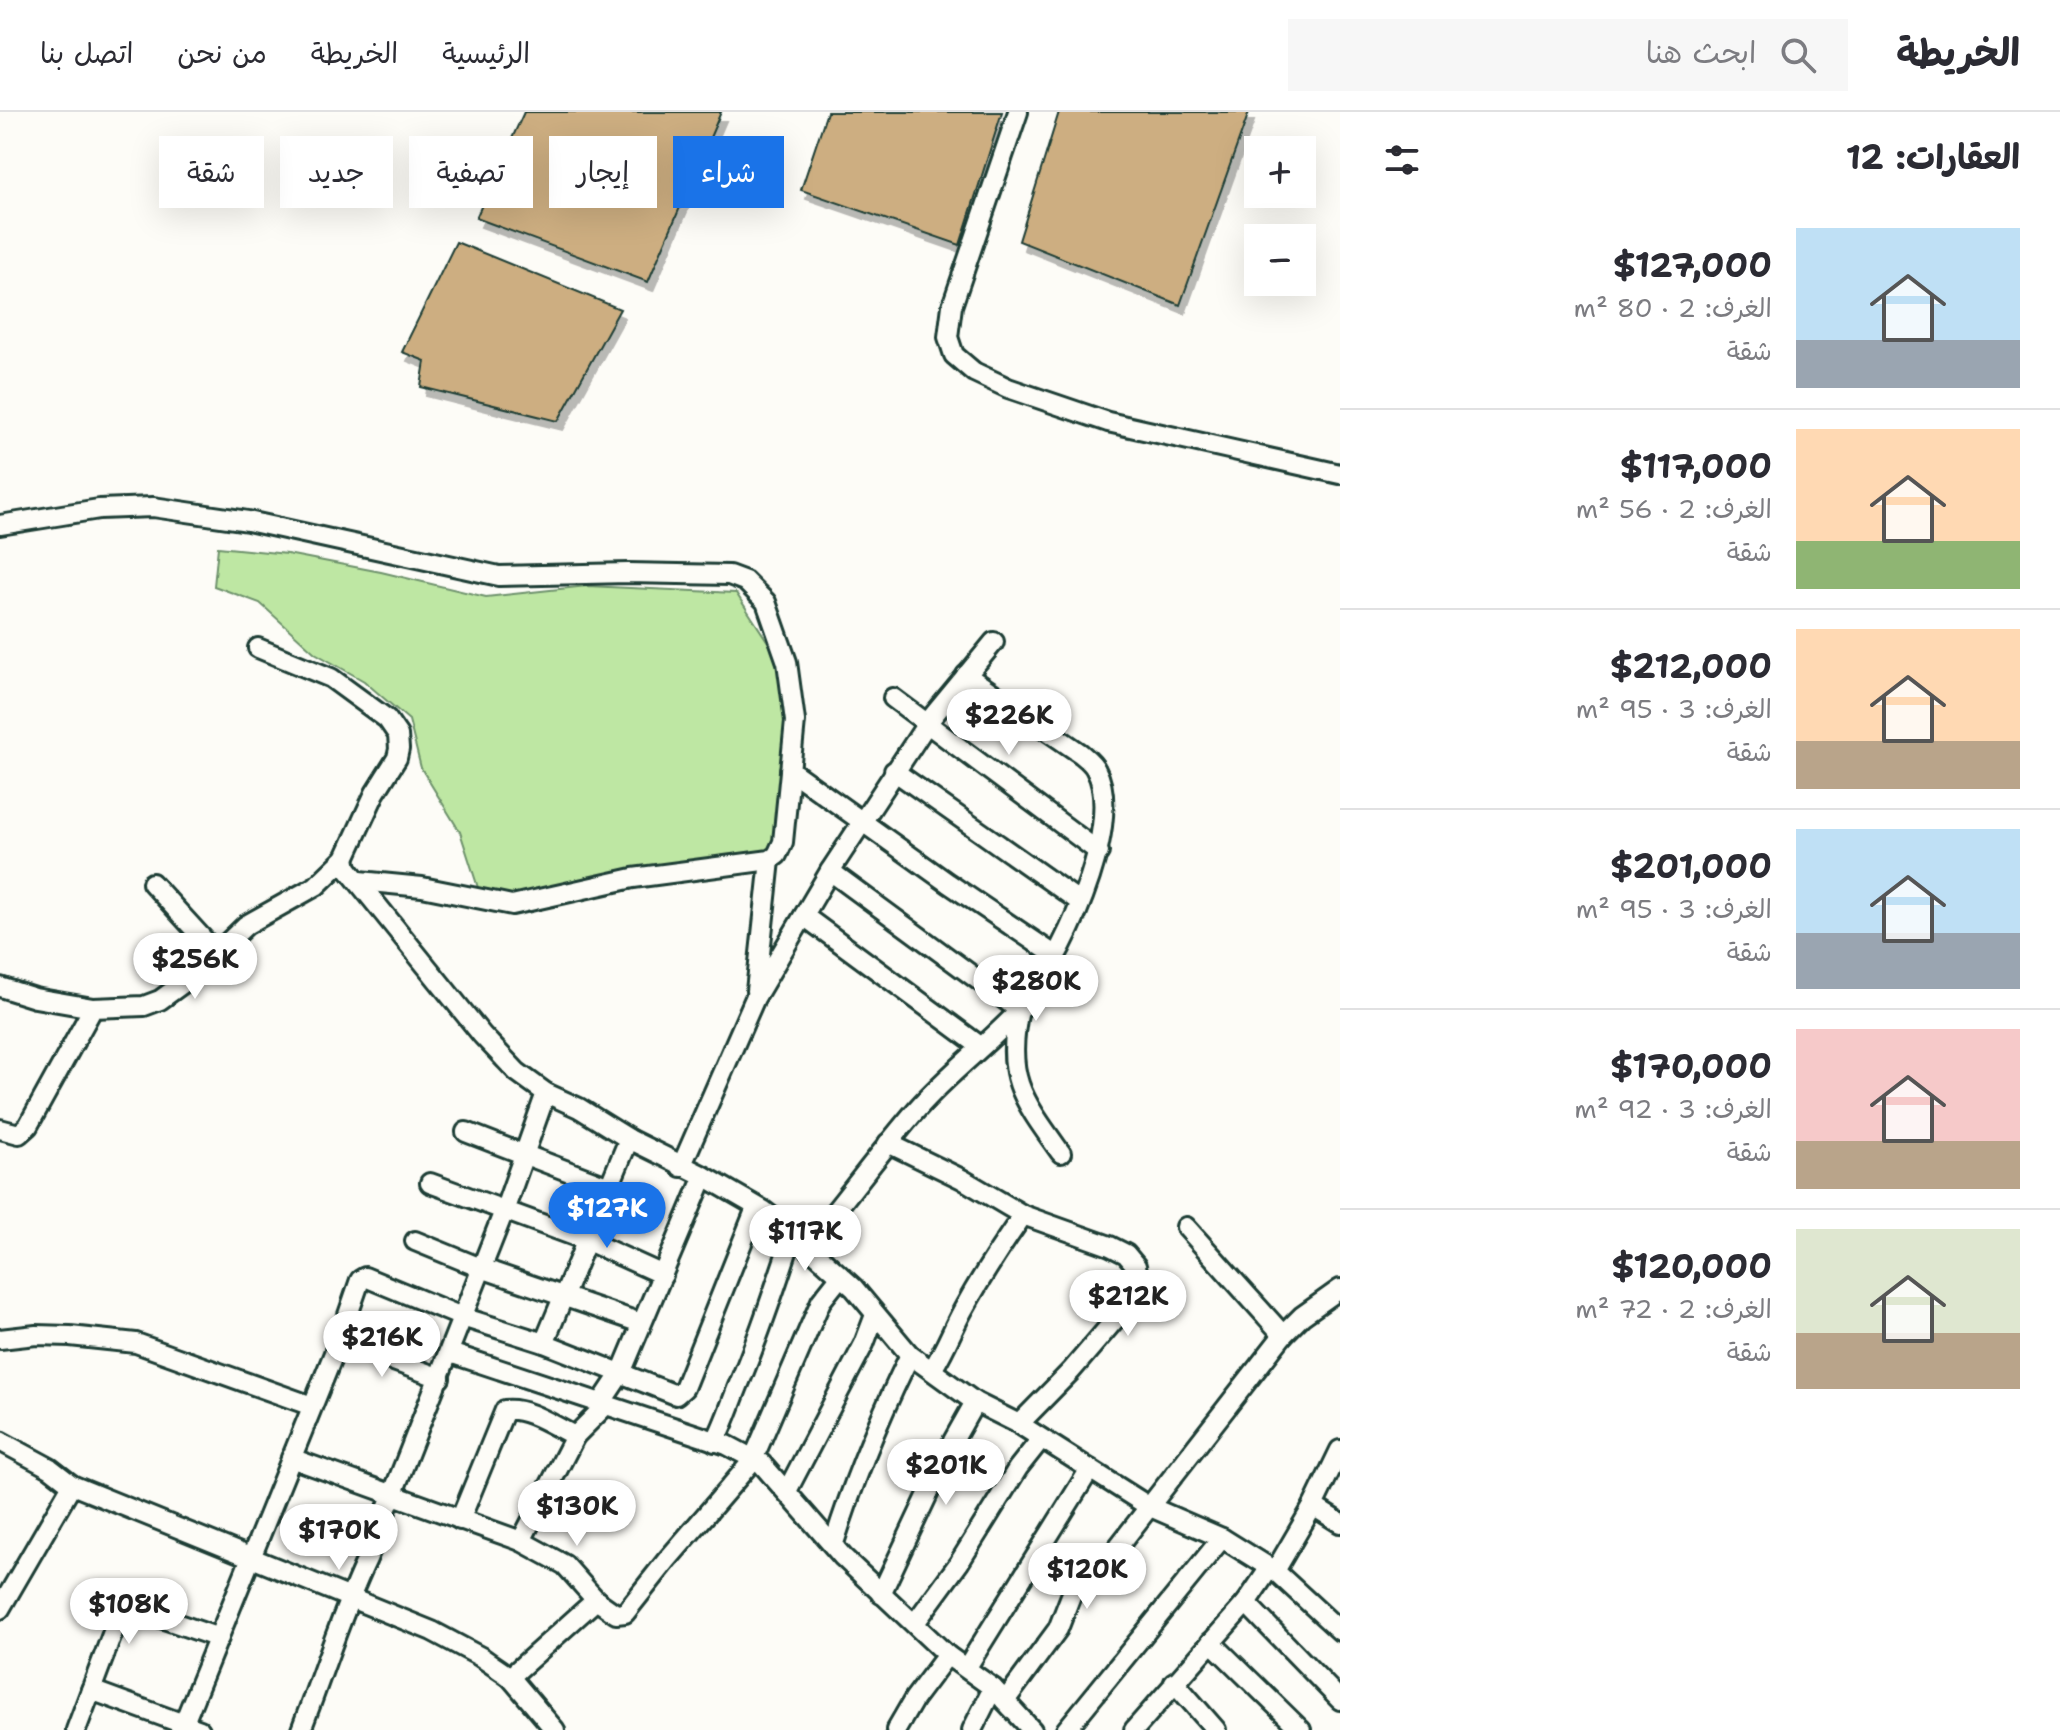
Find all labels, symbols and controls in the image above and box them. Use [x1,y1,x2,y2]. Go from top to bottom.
search box [1288,19,1848,91]
text: الخريطة [1896,27,2020,78]
text: ابحث هنا [1646,32,1756,73]
icon: search [1776,33,1820,77]
text: اتصل بنا [40,34,133,72]
text: من نحن [177,34,267,72]
text: الخريطة [311,34,398,72]
text: الرئيسية [442,34,530,72]
text: العقارات: 12 [1846,134,2020,180]
chip: شقة [159,136,264,208]
chip: جديد [280,136,393,208]
chip: تصفية [409,136,533,208]
chip: إيجار [549,136,657,208]
chip: شراء [673,136,784,208]
map controls [1244,136,1316,296]
button: + [1244,136,1316,208]
icon: filters [1380,138,1424,182]
button: − [1244,224,1316,296]
text: $127,000 [1613,242,1772,288]
icon: home [1860,260,1956,356]
text: الغرف: 2 · 80 m² [1574,290,1772,325]
text: شقة [1727,333,1772,368]
text: $117,000 [1619,443,1772,489]
icon: home [1860,461,1956,557]
text: الغرف: 2 · 56 m² [1576,491,1772,526]
text: شقة [1727,534,1772,569]
text: $212,000 [1610,643,1772,689]
icon: home [1860,661,1956,757]
pin: $226K [953,689,1065,757]
text: الغرف: 3 · 95 m² [1576,691,1772,726]
text: $226K [965,697,1053,732]
text: شقة [1727,734,1772,769]
text: $201,000 [1610,843,1772,889]
icon: home [1860,861,1956,957]
text: الغرف: 3 · 95 m² [1576,891,1772,926]
pin: $256K [139,933,251,1001]
text: شقة [1727,934,1772,969]
text: $256K [151,941,239,976]
pin: $280K [980,955,1092,1023]
text: $280K [991,963,1081,998]
text: $170,000 [1610,1043,1772,1089]
icon: home [1860,1061,1956,1157]
text: الغرف: 3 · 92 m² [1574,1091,1772,1126]
text: شقة [1727,1134,1772,1169]
pin: $127K [551,1182,663,1250]
text: $127K [567,1190,647,1225]
pin: $117K [749,1205,861,1273]
text: $117K [767,1213,843,1248]
text: $120,000 [1611,1243,1772,1289]
icon: home [1860,1261,1956,1357]
pin: $212K [1072,1270,1184,1338]
text: $212K [1087,1278,1169,1313]
text: الغرف: 2 · 72 m² [1575,1291,1772,1326]
pin: $216K [326,1311,438,1379]
text: $216K [341,1319,423,1354]
text: شقة [1727,1334,1772,1369]
pin: $201K [890,1439,1002,1507]
text: $201K [905,1447,987,1482]
pin: $130K [521,1480,633,1548]
text: $130K [536,1488,618,1523]
pin: $170K [283,1504,395,1572]
text: $170K [298,1512,380,1547]
pin: $120K [1031,1543,1143,1611]
text: $120K [1046,1551,1128,1586]
pin: $108K [73,1578,185,1646]
text: $108K [88,1586,170,1621]

